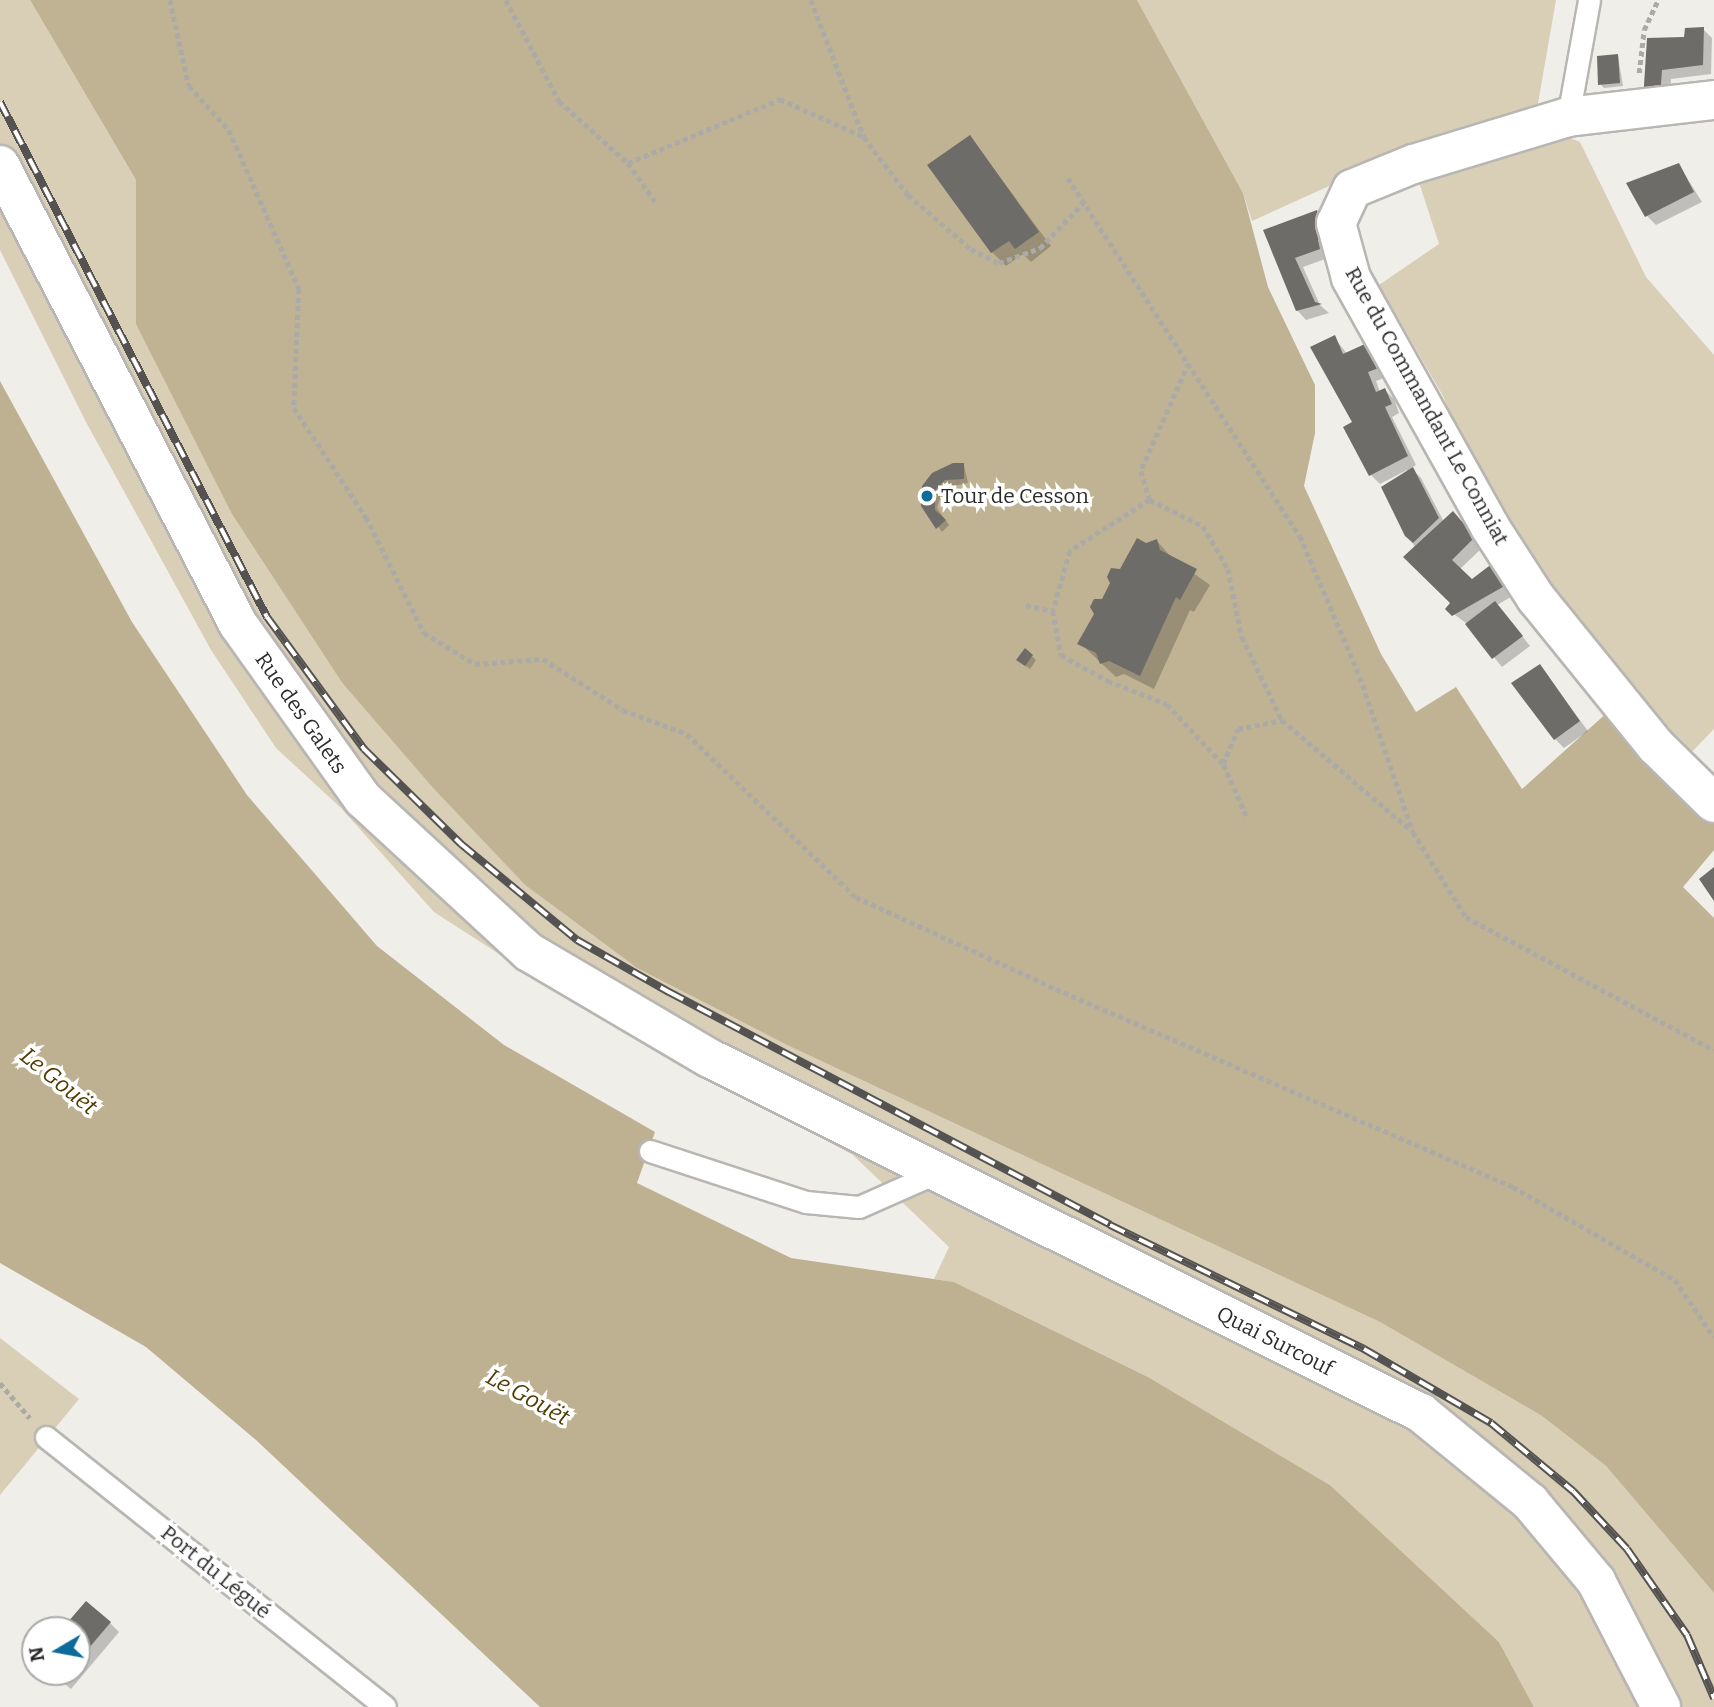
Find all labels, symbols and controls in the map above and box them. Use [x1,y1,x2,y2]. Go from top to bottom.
street label: Rue du Commandant Le Conniat [1340,262,1514,550]
place label: Tour de Cesson [941,483,1089,509]
marker: Tour de Cesson [919,488,935,504]
street label: Rue des Galets [250,648,352,778]
water label: Le Gouët [15,1042,103,1120]
street label: Quai Surcouf [1213,1301,1337,1381]
water label: Le Gouët [482,1363,574,1431]
street label: Port du Légué [156,1520,276,1624]
north arrow [21,1616,91,1686]
text: N [24,1645,49,1664]

